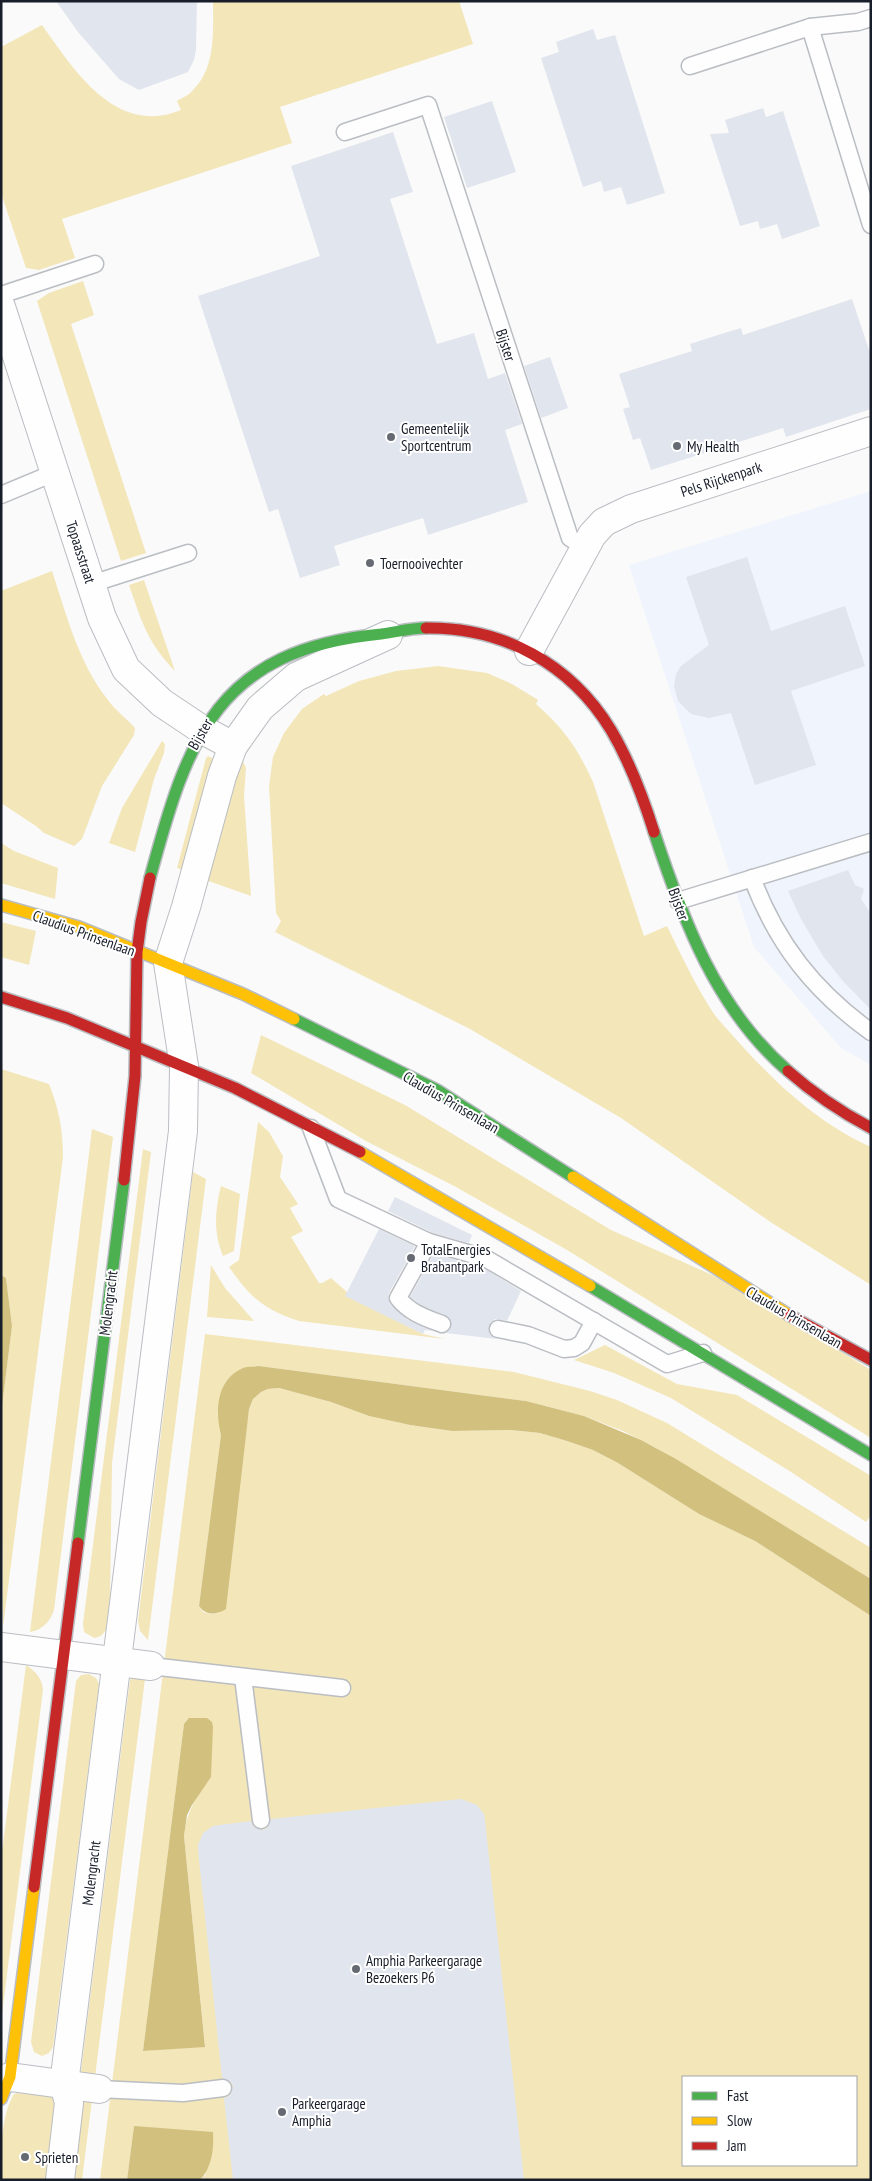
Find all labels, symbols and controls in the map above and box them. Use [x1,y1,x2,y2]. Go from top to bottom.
street label: Bijster [492,326,520,364]
place label: Gemeentelijk Sportcentrum [401,419,471,455]
marker: Gemeentelijk Sportcentrum [385,431,397,443]
place label: My Health [687,437,739,456]
marker: My Health [671,440,683,452]
street label: Pels Rijckenpark [678,457,764,501]
street label: Topaasstraat [62,518,100,586]
place label: Toernooivechter [380,554,464,573]
marker: Toernooivechter [364,557,376,569]
street label: Bijster [184,714,217,753]
street label: Bijster [664,885,694,924]
street label: Claudius Prinsenlaan [30,906,138,960]
street label: Claudius Prinsenlaan [400,1067,502,1137]
place label: TotalEnergies Brabantpark [421,1240,491,1276]
marker: TotalEnergies Brabantpark [405,1252,417,1264]
street label: Molengracht [95,1270,121,1336]
street label: Claudius Prinsenlaan [743,1282,845,1352]
street label: Molengracht [78,1840,104,1906]
place label: Amphia Parkeergarage Bezoekers P6 [366,1951,482,1987]
marker: Amphia Parkeergarage Bezoekers P6 [350,1963,362,1975]
legend [682,2076,857,2166]
text: Fast [727,2086,748,2105]
place label: Parkeergarage Amphia [292,2094,366,2130]
marker: Parkeergarage Amphia [276,2106,288,2118]
text: Slow [727,2111,752,2130]
text: Jam [726,2136,746,2155]
place label: Sprieten [35,2148,78,2167]
marker: Sprieten [19,2151,31,2163]

